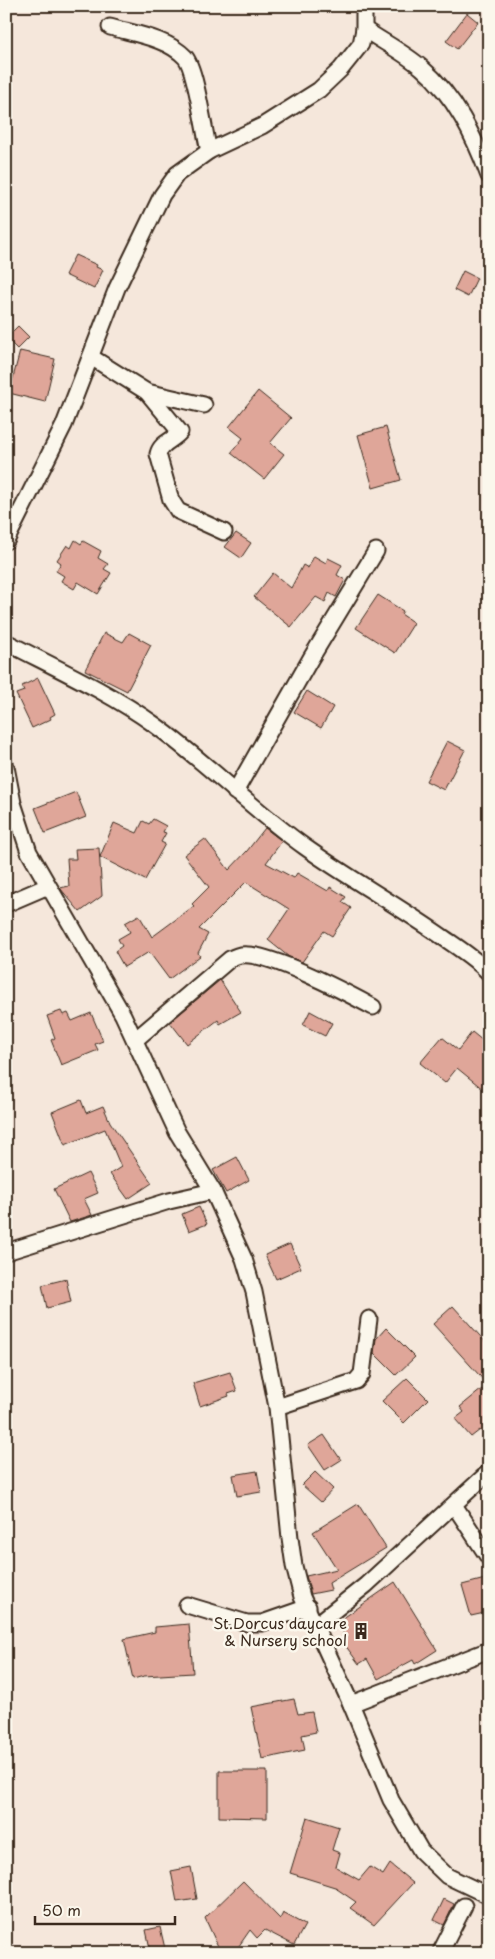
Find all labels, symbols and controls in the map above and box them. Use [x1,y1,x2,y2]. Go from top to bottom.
place label: St.Dorcus daycare & Nursery school [213,1611,347,1651]
building icon: St.Dorcus daycare & Nursery school [351,1621,371,1641]
scale bar [35,1894,175,1926]
text: 50 m [42,1898,81,1921]

